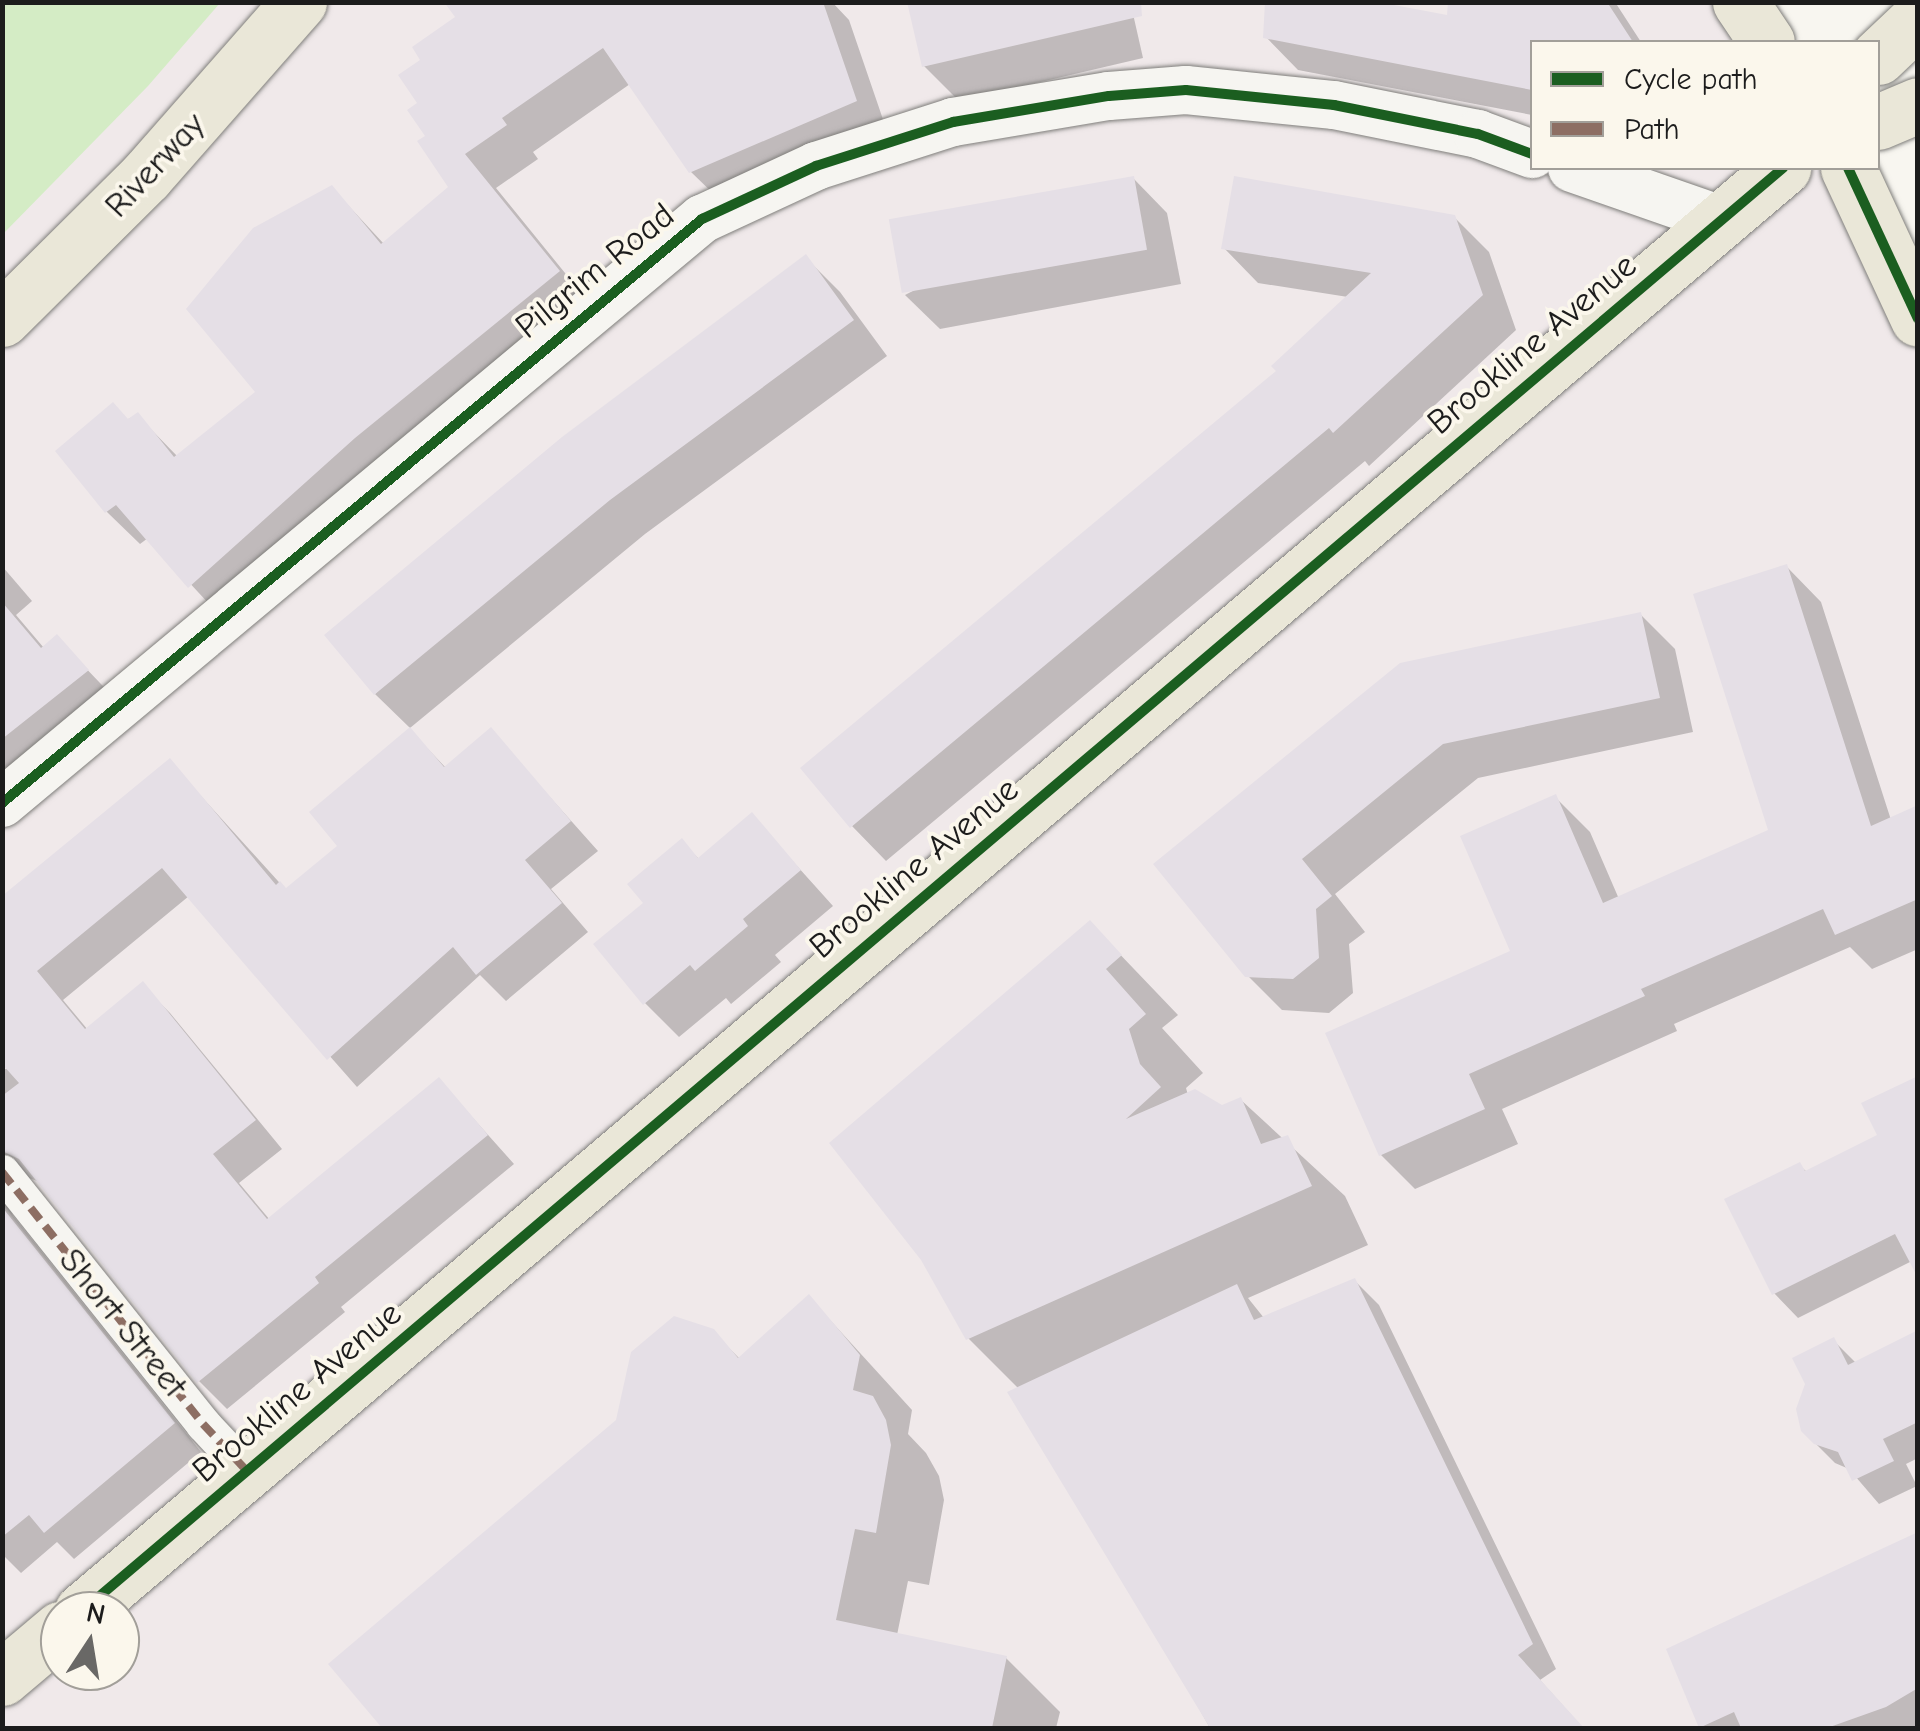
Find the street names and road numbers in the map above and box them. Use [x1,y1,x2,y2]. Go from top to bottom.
street label: Riverway [96,104,214,226]
street label: Pilgrim Road [507,194,683,348]
street label: Brookline Avenue [1419,244,1645,444]
street label: Brookline Avenue [801,768,1027,968]
street label: Short Street [50,1240,196,1406]
street label: Brookline Avenue [184,1292,410,1492]

